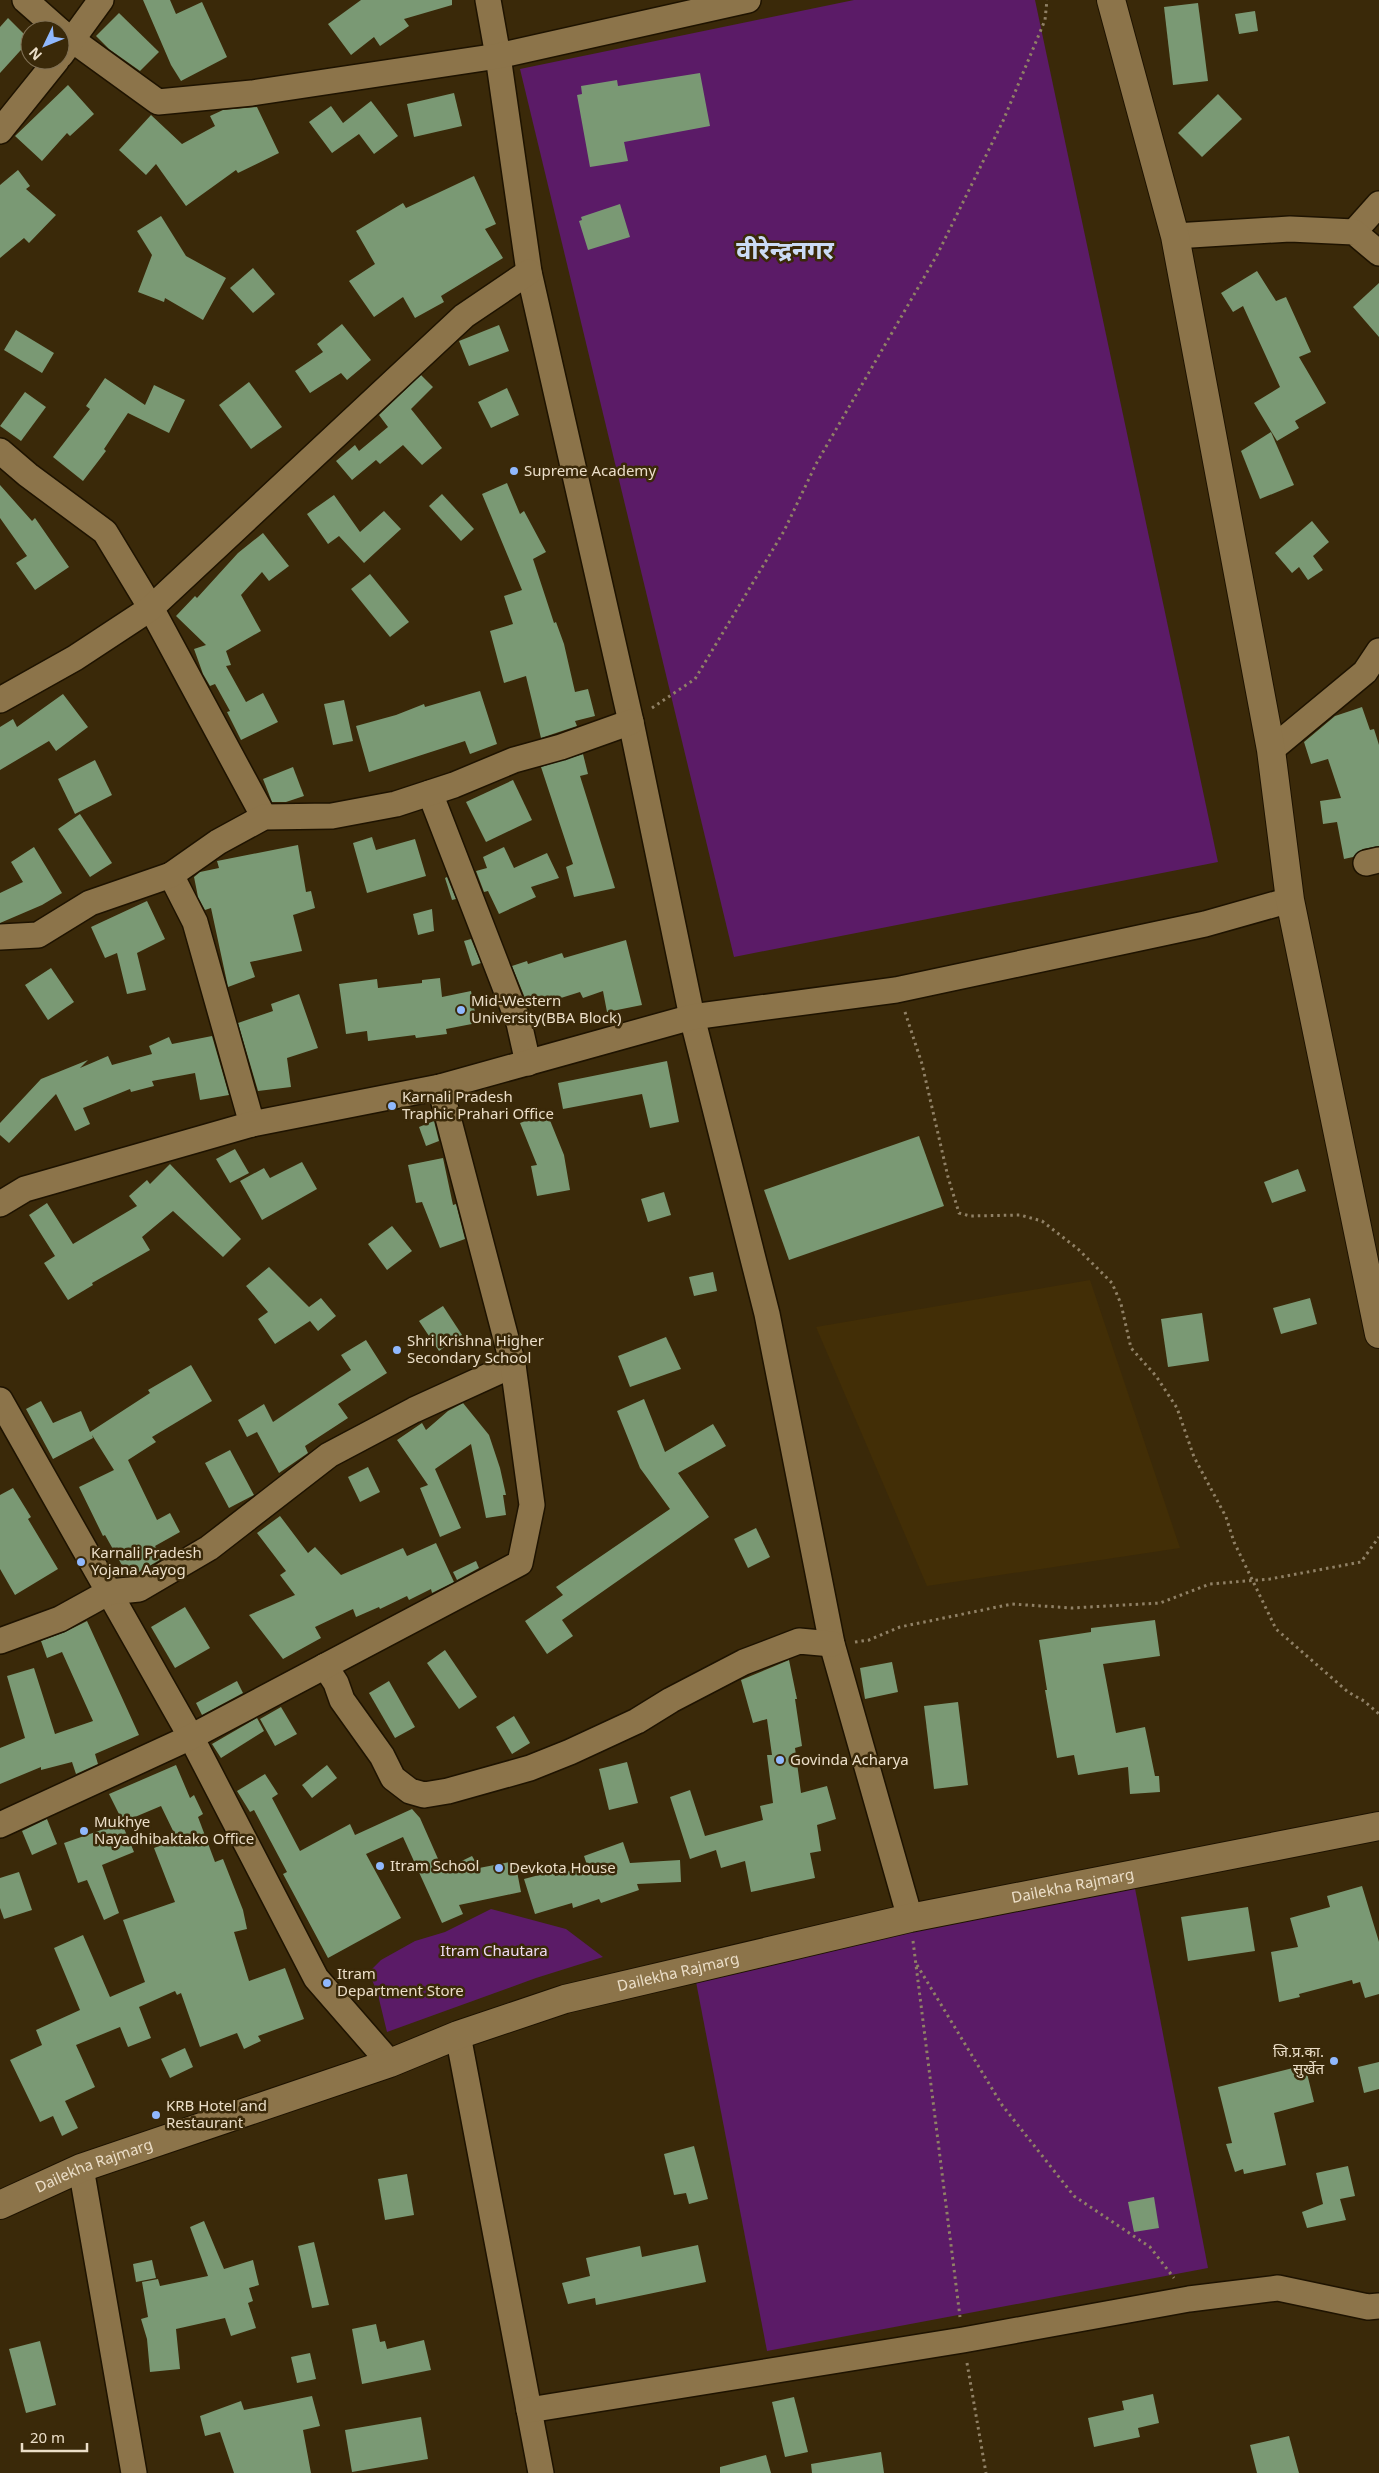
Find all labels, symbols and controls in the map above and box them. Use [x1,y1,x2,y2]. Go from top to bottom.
north arrow [20,20,70,70]
text: N [24,44,46,65]
district label: वीरेन्द्रनगर [736,232,835,266]
place label: Supreme Academy [524,460,656,480]
marker: Supreme Academy [508,465,520,477]
place label: Mid-Western University(BBA Block) [471,990,621,1027]
marker: Mid-Western University(BBA Block) [455,1004,467,1016]
place label: Karnali Pradesh Traphic Prahari Office [402,1086,554,1123]
marker: Karnali Pradesh Traphic Prahari Office [386,1100,398,1112]
place label: Shri Krishna Higher Secondary School [407,1330,544,1367]
marker: Shri Krishna Higher Secondary School [391,1344,403,1356]
place label: Karnali Pradesh Yojana Aayog [91,1542,202,1579]
marker: Karnali Pradesh Yojana Aayog [75,1556,87,1568]
place label: Govinda Acharya [790,1749,909,1769]
marker: Govinda Acharya [774,1754,786,1766]
place label: Mukhye Nayadhibaktako Office [94,1811,254,1848]
marker: Mukhye Nayadhibaktako Office [78,1825,90,1837]
place label: Itram School [390,1855,479,1875]
place label: Devkota House [509,1857,616,1877]
marker: Itram School [374,1860,386,1872]
marker: Devkota House [493,1862,505,1874]
street label: Dailekha Rajmarg [1009,1863,1136,1907]
park label: Itram Chautara [440,1940,548,1960]
street label: Dailekha Rajmarg [615,1948,741,1995]
place label: Itram Department Store [337,1963,464,2000]
marker: Itram Department Store [321,1977,333,1989]
place label: जि.प्र.का. सुर्खेत [1273,2041,1324,2079]
marker: जि.प्र.का. सुर्खेत [1328,2055,1340,2067]
place label: KRB Hotel and Restaurant [166,2095,267,2132]
marker: KRB Hotel and Restaurant [150,2109,162,2121]
street label: Dailekha Rajmarg [32,2133,155,2197]
scale bar [22,2420,88,2452]
text: 20 m [30,2427,65,2447]

